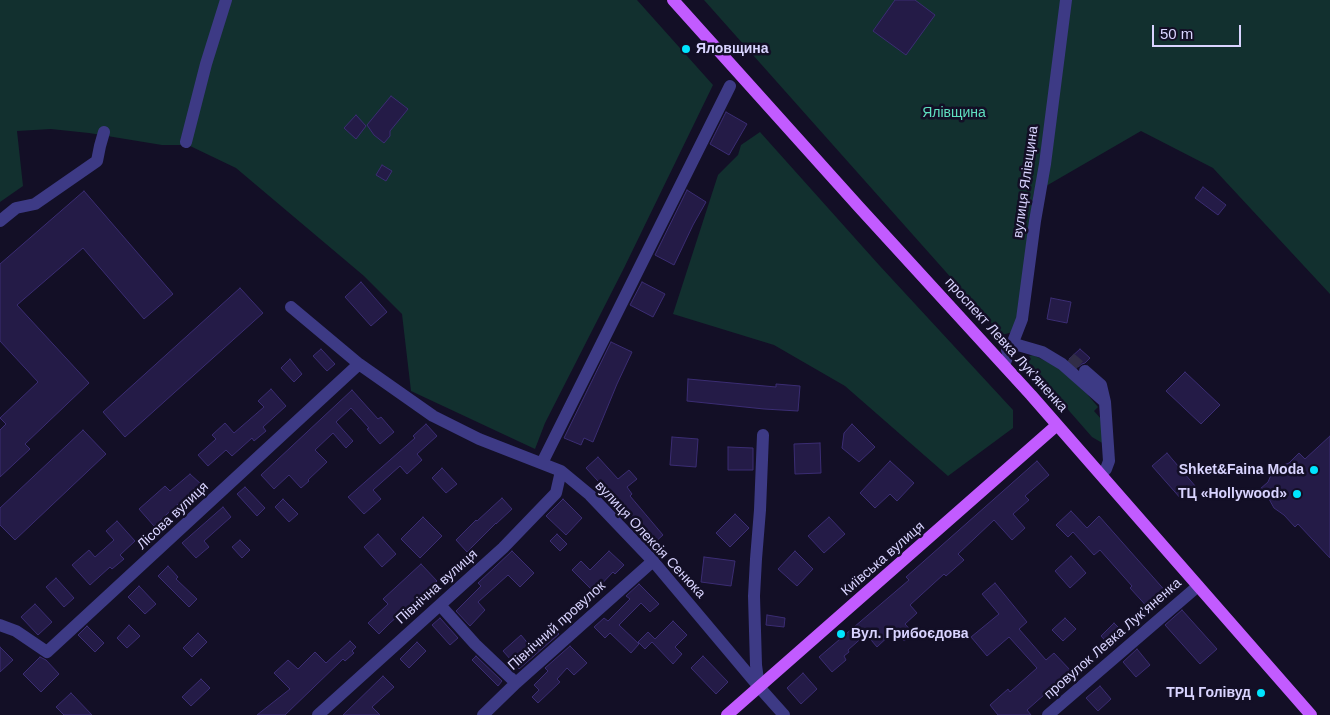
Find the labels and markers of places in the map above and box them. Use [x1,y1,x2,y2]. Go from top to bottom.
place label: Яловщина [696,41,769,57]
marker: Яловщина [680,43,692,55]
place label: Shket&Faina Moda [1179,462,1304,478]
marker: Shket&Faina Moda [1308,464,1320,476]
place label: ТЦ «Hollywood» [1178,486,1287,502]
marker: ТЦ «Hollywood» [1291,488,1303,500]
place label: Вул. Грибоєдова [851,626,969,642]
marker: Вул. Грибоєдова [835,628,847,640]
place label: ТРЦ Голівуд [1166,685,1251,701]
marker: ТРЦ Голівуд [1255,687,1267,699]

